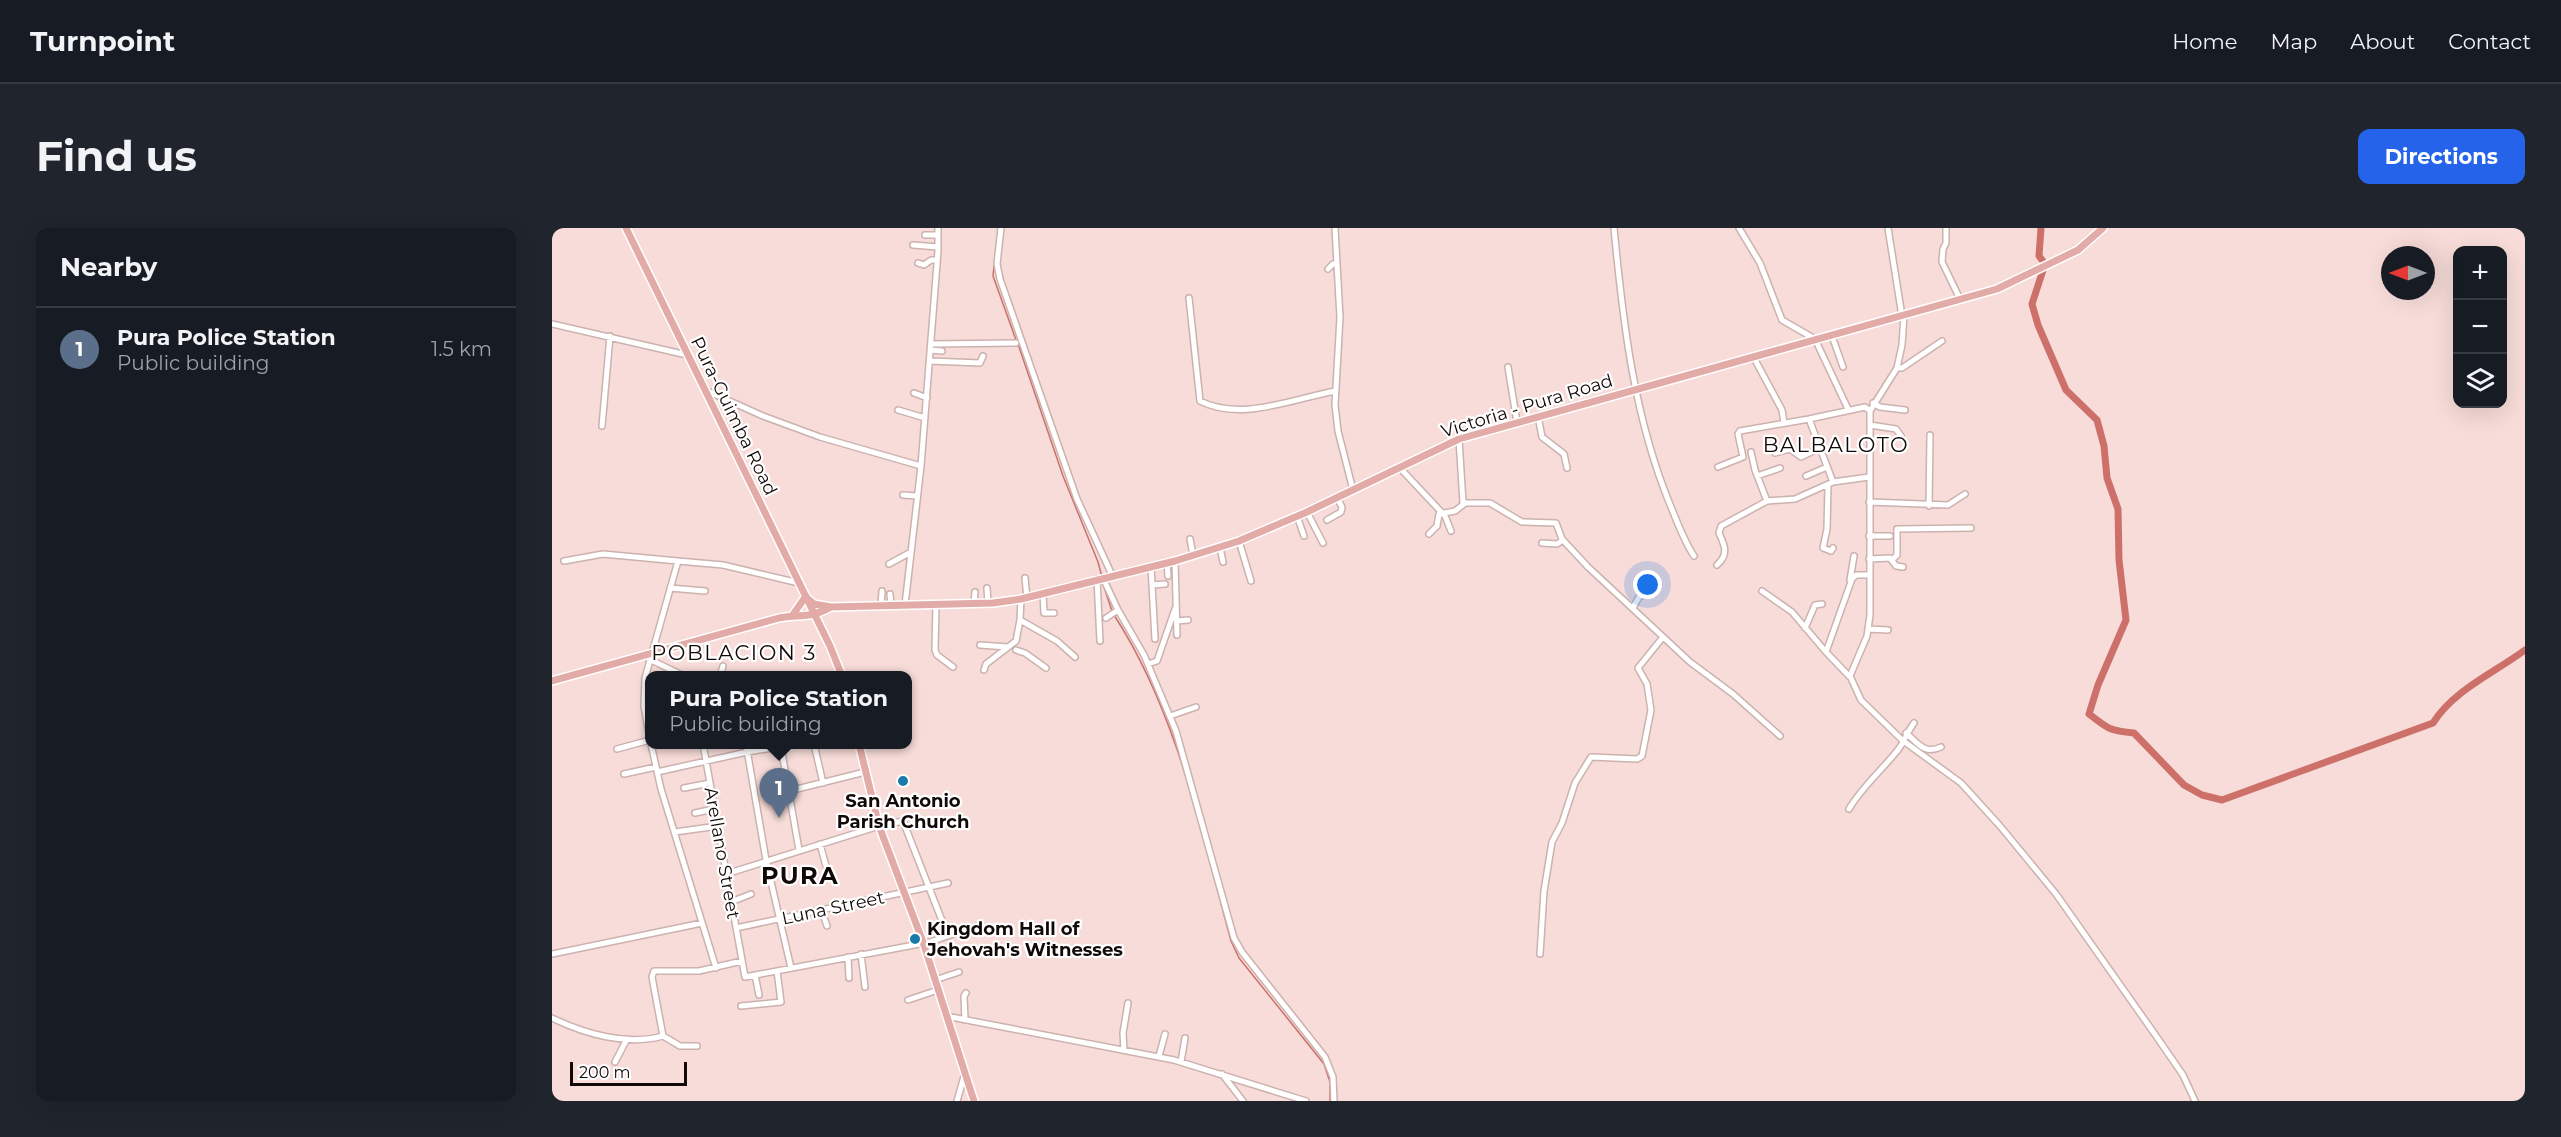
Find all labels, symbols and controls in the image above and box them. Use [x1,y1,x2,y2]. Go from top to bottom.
text: Turnpoint [30,24,175,58]
text: Home [2172,29,2237,54]
text: Map [2270,29,2317,54]
text: About [2350,29,2415,54]
text: Contact [2448,29,2531,54]
button: Directions [2358,129,2525,184]
text: Find us [36,130,197,182]
north arrow [2381,246,2435,300]
map controls [2453,246,2507,408]
button: + [2453,246,2507,300]
text: Nearby [60,251,157,283]
button: − [2453,300,2507,354]
text: Pura Police Station [117,324,336,351]
street label: Pura-Guimba Road [686,333,782,499]
text: 1 [76,337,83,361]
text: 1.5 km [431,337,492,361]
text: Public building [117,351,270,375]
button: layers [2453,354,2507,408]
street label: Victoria - Pura Road [1439,369,1615,443]
district label: BALBALOTO [1763,432,1909,457]
your location [1633,570,1662,599]
district label: POBLACION 3 [651,640,817,665]
popup [645,671,912,749]
text: Pura Police Station [669,685,888,712]
text: Public building [669,712,822,736]
pin: 1 [760,768,798,818]
marker: San Antonio Parish Church [896,774,910,788]
street label: Arellano Street [700,785,744,921]
place label: San Antonio Parish Church [837,790,969,833]
district label: PURA [761,861,839,890]
street label: Luna Street [780,886,886,930]
place label: Kingdom Hall of Jehovah's Witnesses [926,918,1123,961]
marker: Kingdom Hall of Jehovah's Witnesses [908,932,922,946]
scale bar [570,1059,687,1086]
text: 200 m [579,1063,630,1082]

